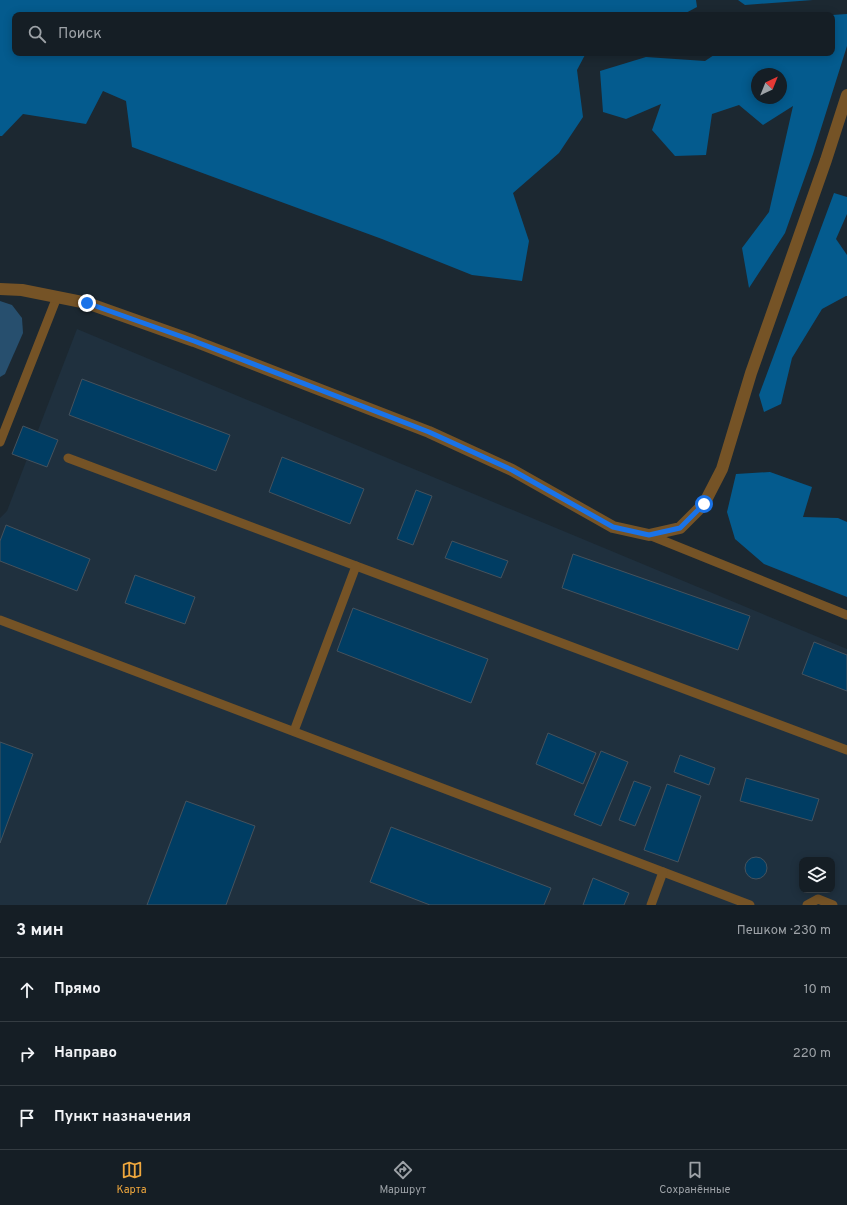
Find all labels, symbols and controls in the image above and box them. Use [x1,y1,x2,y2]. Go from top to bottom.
search box [12,12,835,56]
icon: search [26,23,48,45]
text: Поиск [58,25,102,44]
north arrow [751,68,787,104]
route end [78,294,96,312]
route start [695,495,713,513]
map controls [799,857,835,893]
button: layers [799,857,835,893]
text: 3 мин [16,920,64,942]
text: Пешком · 230 m [737,923,831,939]
icon: ahead [16,979,38,1001]
text: Прямо [54,980,101,999]
text: 10 m [804,982,831,998]
icon: right [16,1043,38,1065]
text: Направо [54,1044,117,1063]
text: 220 m [793,1046,831,1062]
icon: arrive [16,1107,38,1129]
text: Пункт назначения [54,1108,191,1127]
tab: Карта [116,1159,147,1197]
tab: Маршрут [379,1159,426,1197]
tab: Сохранённые [659,1159,731,1197]

